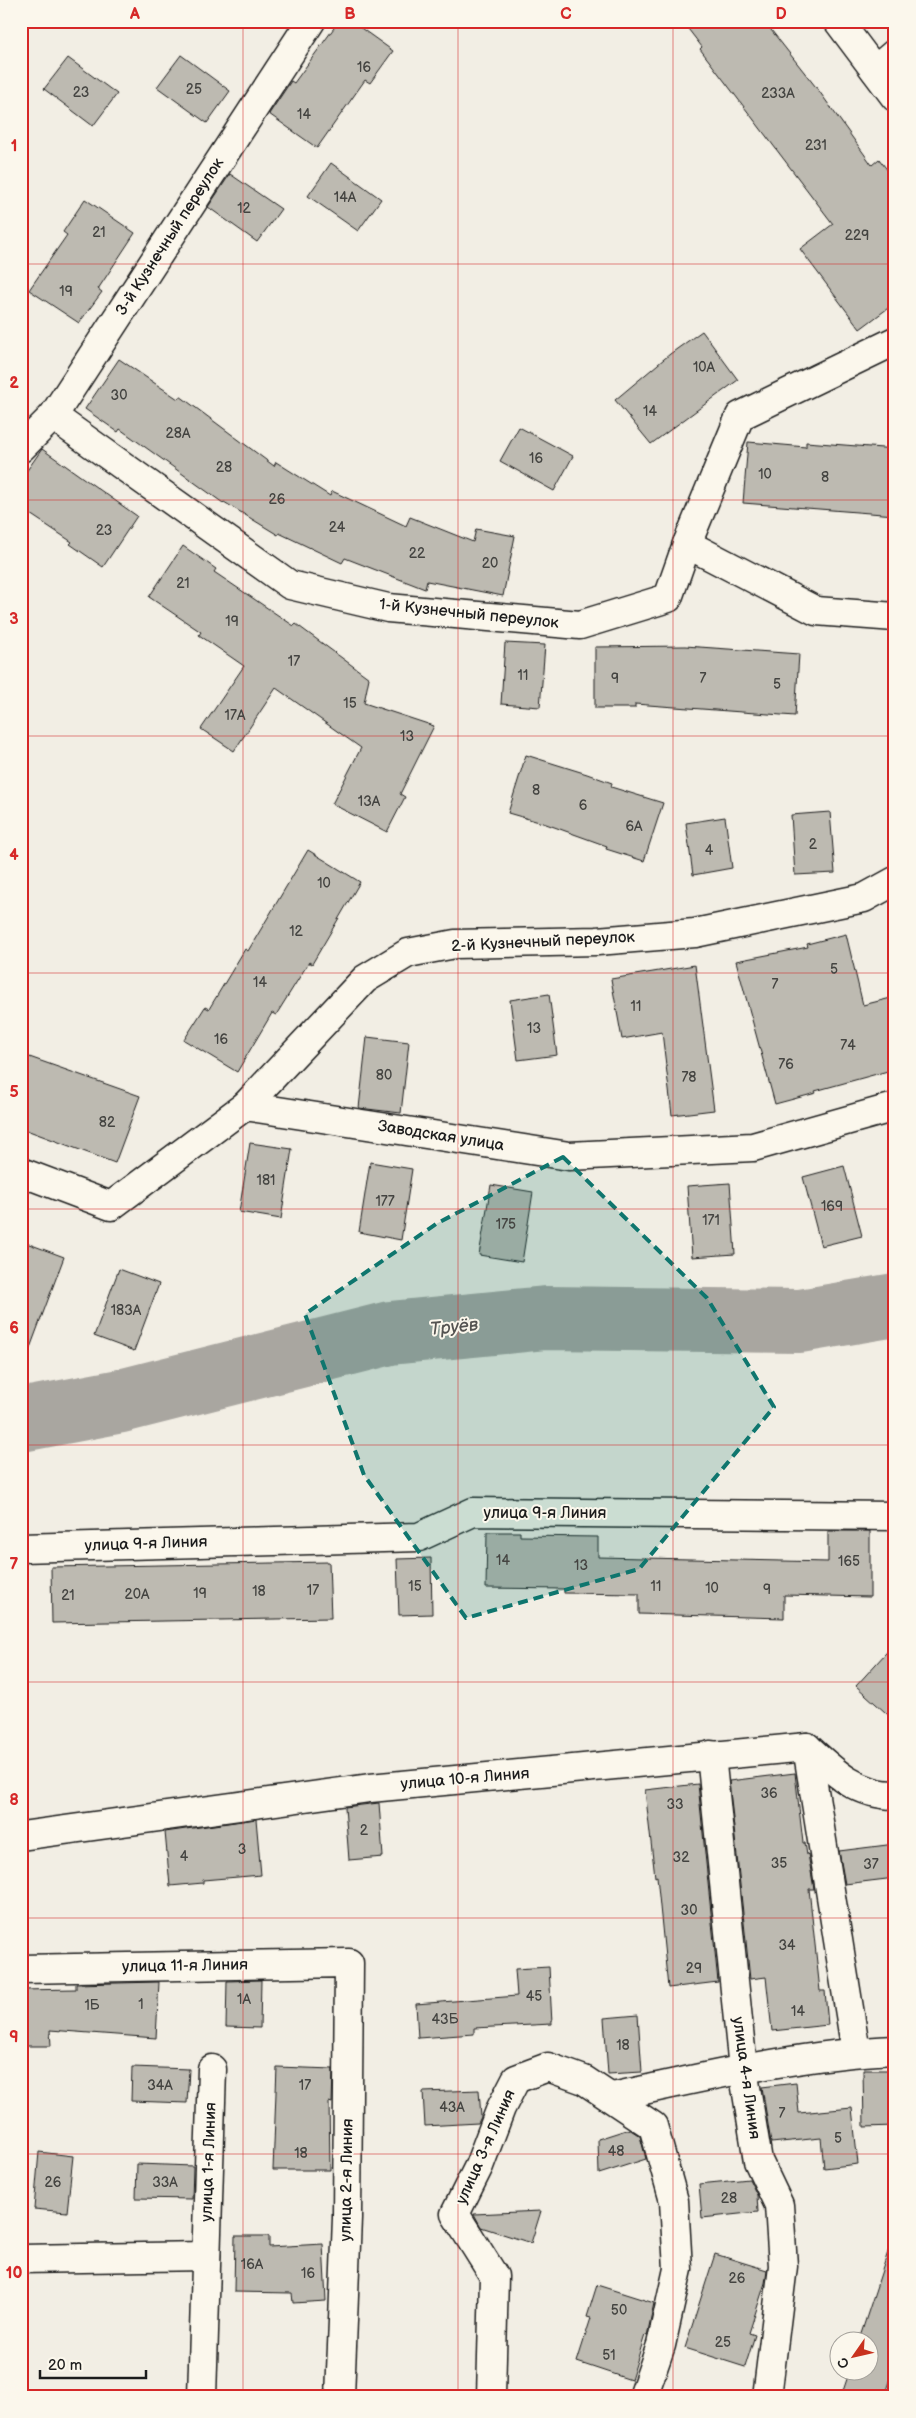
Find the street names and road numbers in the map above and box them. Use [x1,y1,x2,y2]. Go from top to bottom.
street label: 3-й Кузнечный переулок [112,154,228,319]
street label: 1-й Кузнечный переулок [378,595,560,633]
street label: 2-й Кузнечный переулок [451,928,636,956]
street label: Заводская улица [376,1117,506,1155]
street label: улица 9-я Линия [484,1504,607,1523]
street label: улица 9-я Линия [84,1532,208,1556]
street label: улица 10-я Линия [400,1764,530,1794]
street label: улица 11-я Линия [122,1955,248,1977]
street label: улица 4-я Линия [728,2016,764,2141]
street label: улица 3-я Линия [452,2087,520,2207]
street label: улица 1-я Линия [197,2102,221,2222]
street label: улица 2-я Линия [336,2118,358,2242]

